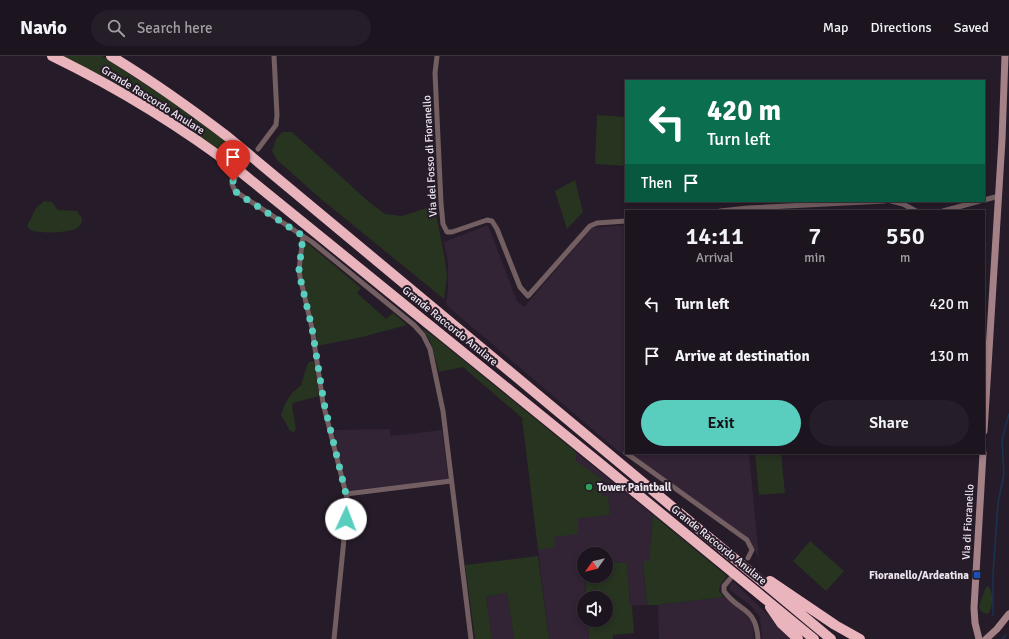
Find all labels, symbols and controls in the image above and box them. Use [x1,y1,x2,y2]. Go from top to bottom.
search box [91,10,371,46]
text: Navio [20,16,67,40]
icon: search [105,17,127,39]
text: Search here [137,19,213,37]
text: Map [823,19,849,36]
text: Directions [871,19,932,36]
text: Saved [954,19,989,36]
street label: Grande Raccordo Anulare [99,63,207,137]
text: 420 m [707,94,781,128]
street label: Via del Fosso di Fioranello [420,95,440,217]
icon: left [641,96,693,148]
text: Turn left [707,128,770,150]
pin [216,140,250,181]
icon: arrive [222,146,244,168]
icon: arrive [680,172,702,194]
text: Then [641,174,672,192]
text: 14:11 [685,221,744,251]
text: 7 [808,221,821,251]
text: 550 [886,221,925,251]
text: Arrival [696,250,733,266]
text: min [804,250,825,266]
text: m [900,250,910,266]
street label: Grande Raccordo Anulare [400,283,500,369]
icon: left [641,293,663,315]
text: Turn left [675,295,729,313]
text: 420 m [929,295,969,313]
icon: arrive [641,345,663,367]
text: Arrive at destination [675,347,810,365]
text: 130 m [929,347,969,365]
button: Exit [641,400,801,446]
button: Share [809,400,969,446]
place label: Tower Paintball [597,481,672,494]
marker: Tower Paintball [584,482,594,492]
street label: Via di Fioranello [960,483,976,560]
position arrow [325,498,367,540]
street label: Grande Raccordo Anulare [669,502,769,588]
north arrow [577,547,613,583]
map controls [577,547,613,627]
place label: Fioranello/Ardeatina [869,569,969,582]
marker: Fioranello/Ardeatina [972,570,982,580]
button: sound [577,591,613,627]

